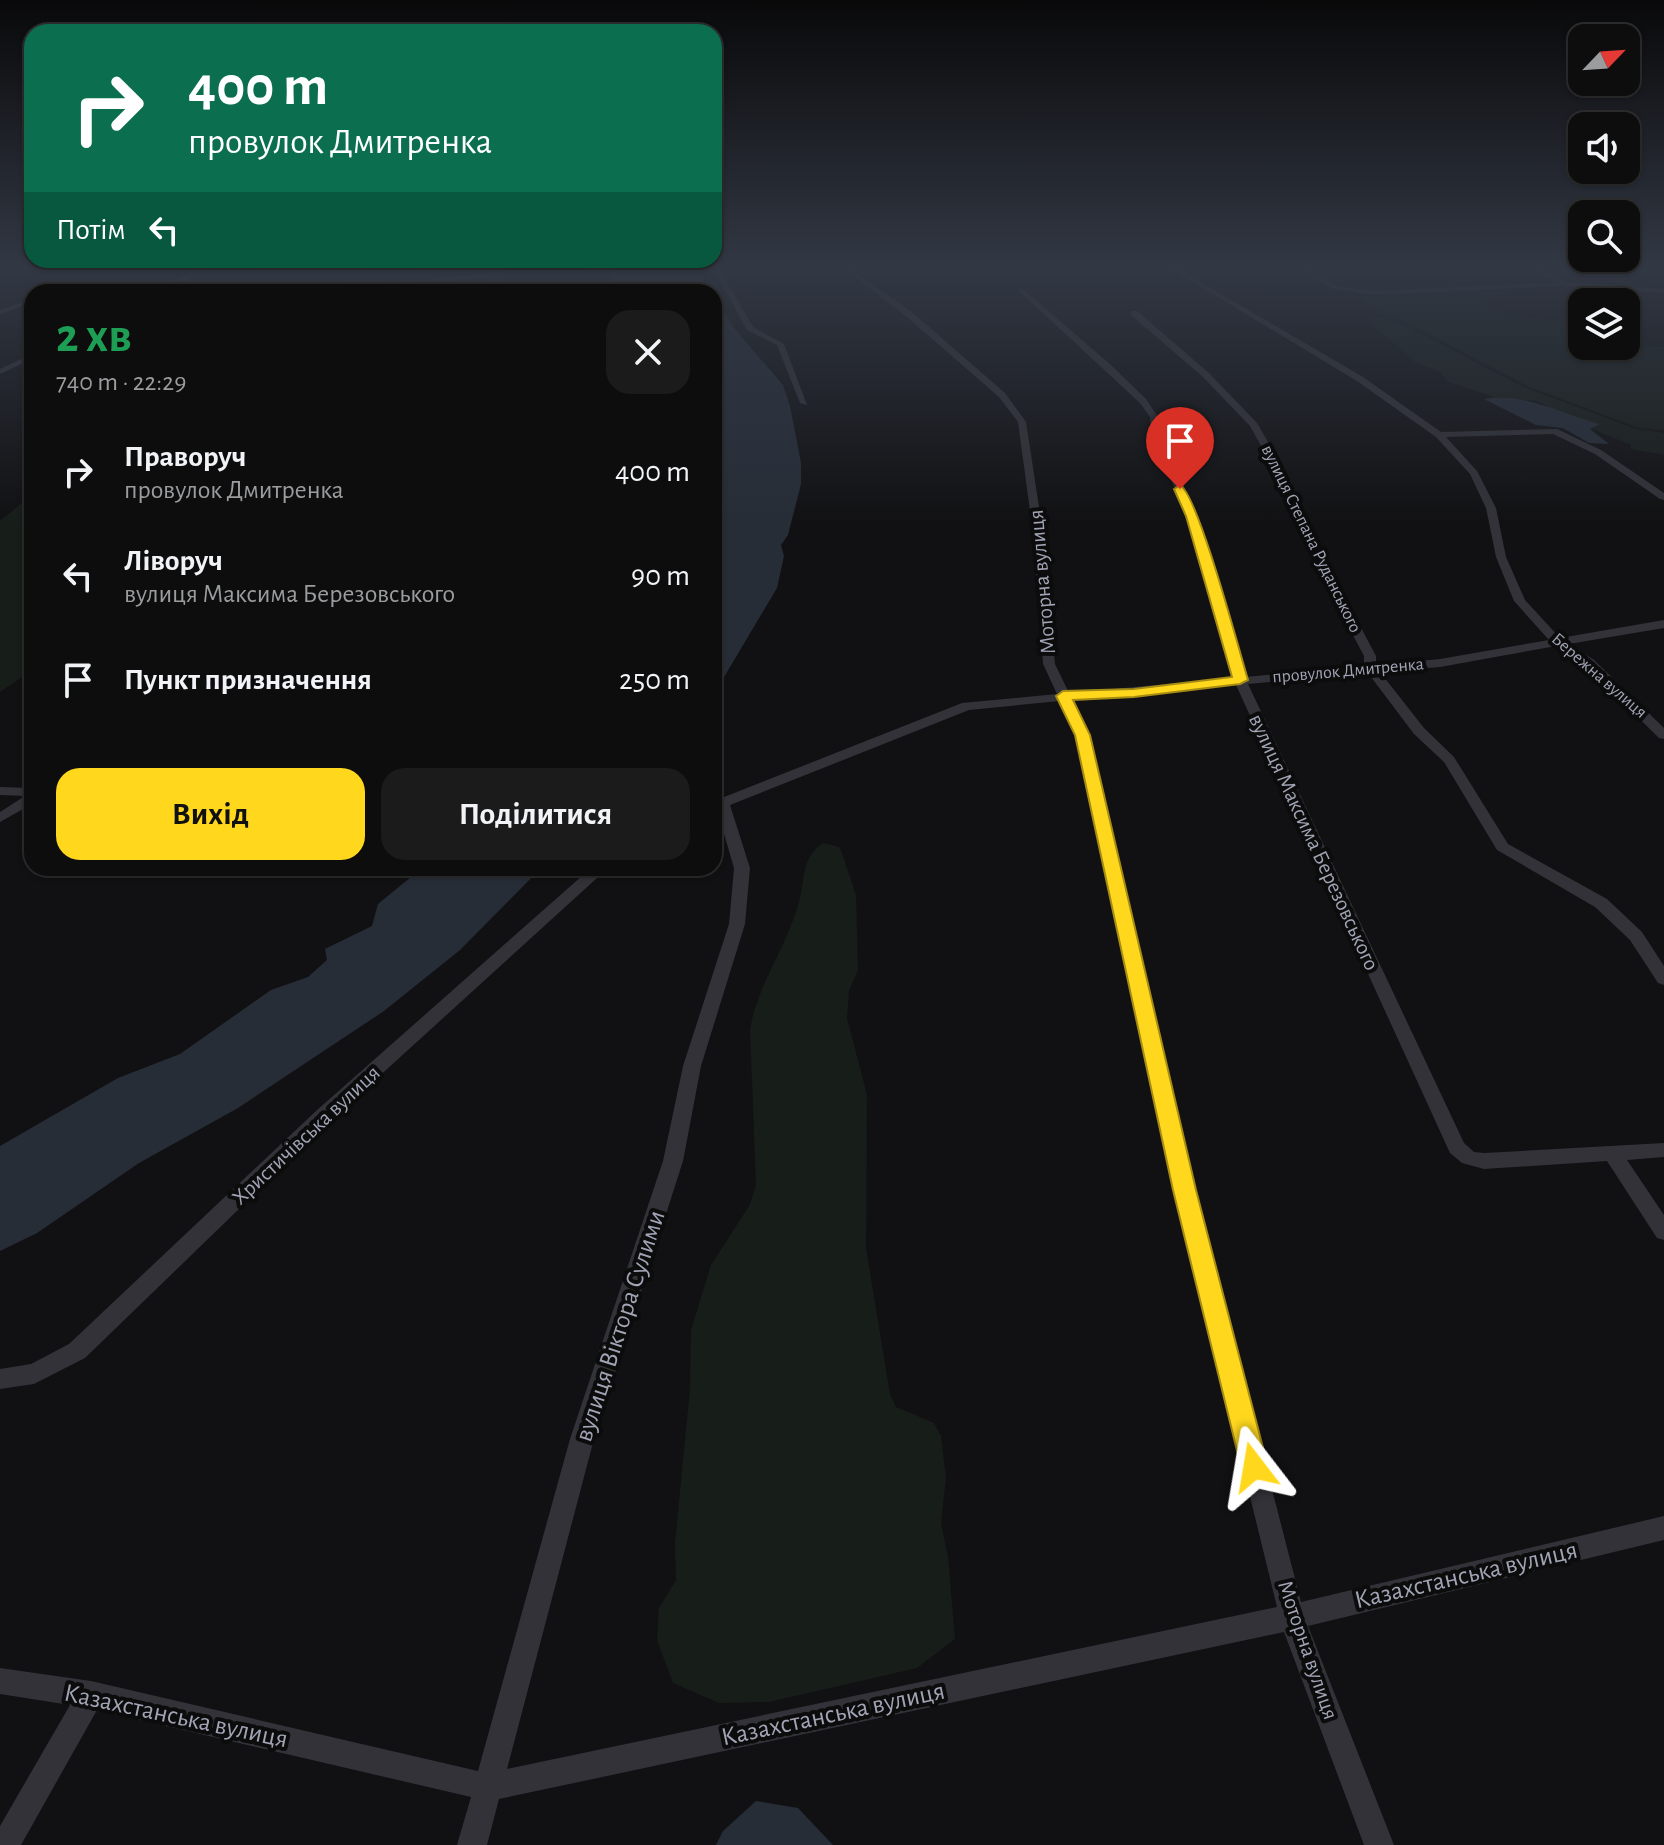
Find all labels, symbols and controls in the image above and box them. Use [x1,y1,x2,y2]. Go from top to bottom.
north arrow [1568,24,1640,96]
map controls [1568,24,1640,360]
icon: right [56,56,160,160]
text: 400 m [188,59,328,115]
button: sound [1568,112,1640,184]
text: провулок Дмитренка [188,124,492,160]
button: search [1568,200,1640,272]
icon: left [142,208,186,252]
text: Потім [56,215,126,245]
button: layers [1568,288,1640,360]
button: close [606,310,690,394]
text: 2 хв [56,313,132,361]
text: 740 m · 22:29 [56,369,186,395]
pin [1146,407,1214,489]
icon: arrive [1158,419,1202,463]
text: Праворуч [124,442,246,472]
street label: вулиця Степана Руданського [1258,442,1364,636]
icon: right [56,450,100,494]
text: 400 m [615,457,690,487]
text: провулок Дмитренка [124,477,344,503]
street label: Моторна вулиця [1025,509,1059,655]
text: Ліворуч [124,546,223,576]
icon: left [56,554,100,598]
text: 90 m [631,561,690,591]
text: вулиця Максима Березовського [124,581,455,607]
street label: Бережна вулиця [1548,630,1650,722]
street label: провулок Дмитренка [1271,655,1425,687]
icon: arrive [56,658,100,702]
text: Пункт призначення [124,665,372,695]
text: 250 m [619,665,690,695]
street label: вулиця Максима Березовського [1245,710,1383,974]
button: Вихід [56,768,365,860]
button: Поділитися [381,768,690,860]
street label: Христичівська вулиця [228,1061,384,1209]
street label: вулиця Віктора Сулими [570,1207,670,1445]
position arrow [1212,1425,1296,1509]
street label: Казахстанська вулиця [1352,1537,1580,1613]
street label: Моторна вулиця [1274,1578,1342,1722]
street label: Казахстанська вулиця [719,1678,947,1750]
street label: Казахстанська вулиця [62,1680,290,1752]

